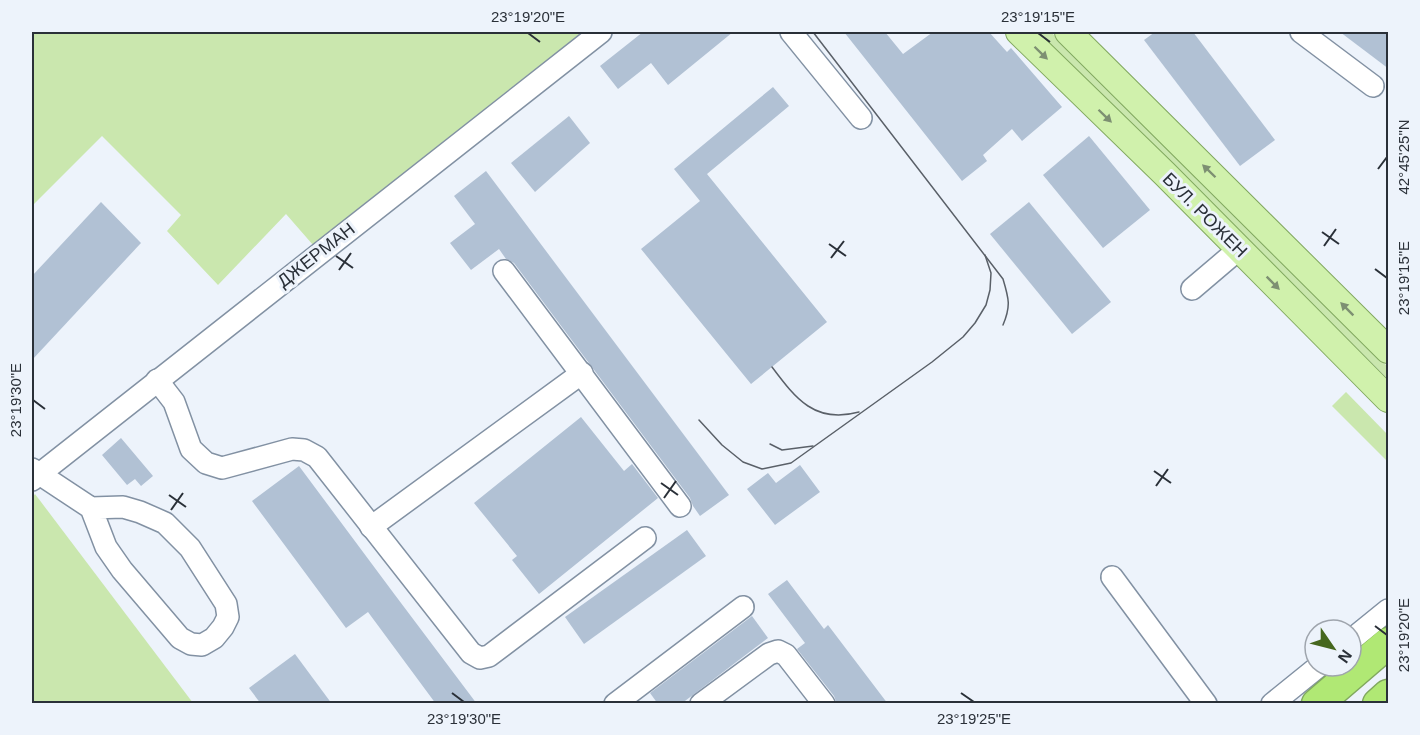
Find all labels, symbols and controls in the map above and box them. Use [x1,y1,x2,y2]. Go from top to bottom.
text: 23°19'20"E [491,8,565,25]
text: 23°19'15"E [1001,8,1075,25]
one-way arrow [1034,46,1049,60]
one-way arrow [1098,108,1112,122]
text: 42°45'25"N [1395,119,1412,195]
one-way arrow [1202,165,1216,179]
street label: БУЛ. РОЖЕН [1159,169,1251,261]
street label: ДЖЕРМАН [273,219,359,291]
text: 23°19'15"E [1395,241,1412,315]
one-way arrow [1265,276,1279,290]
one-way arrow [1341,302,1355,316]
text: 23°19'30"E [7,363,24,437]
text: 23°19'20"E [1395,598,1412,672]
north arrow [1303,618,1363,678]
text: N [1335,647,1355,666]
text: 23°19'30"E [427,710,501,727]
text: 23°19'25"E [937,710,1011,727]

